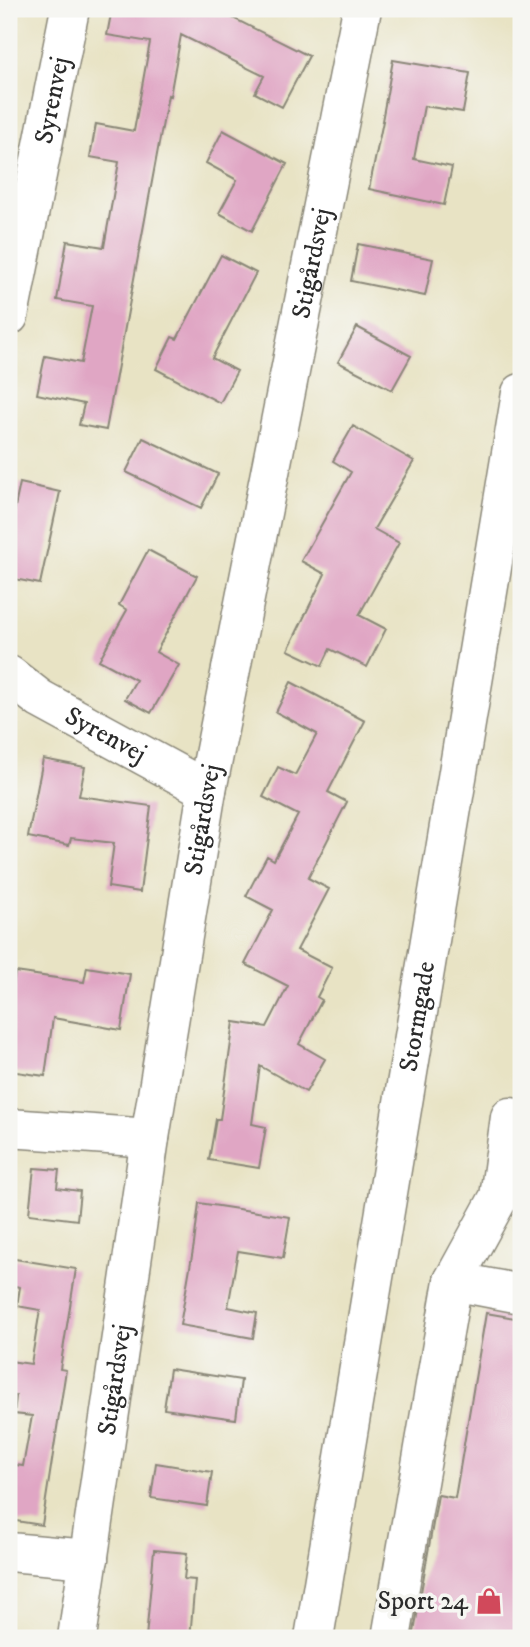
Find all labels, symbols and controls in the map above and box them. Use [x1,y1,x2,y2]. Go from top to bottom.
street label: Syrenvej [27,54,77,147]
street label: Stigårdsvej [284,205,339,321]
street label: Syrenvej [59,699,152,770]
street label: Stigårdsvej [177,761,228,878]
street label: Stormgade [392,959,443,1074]
street label: Stigårdsvej [90,1322,139,1438]
place label: Sport 24 [377,1585,469,1618]
shop icon: Sport 24 [474,1586,504,1616]

